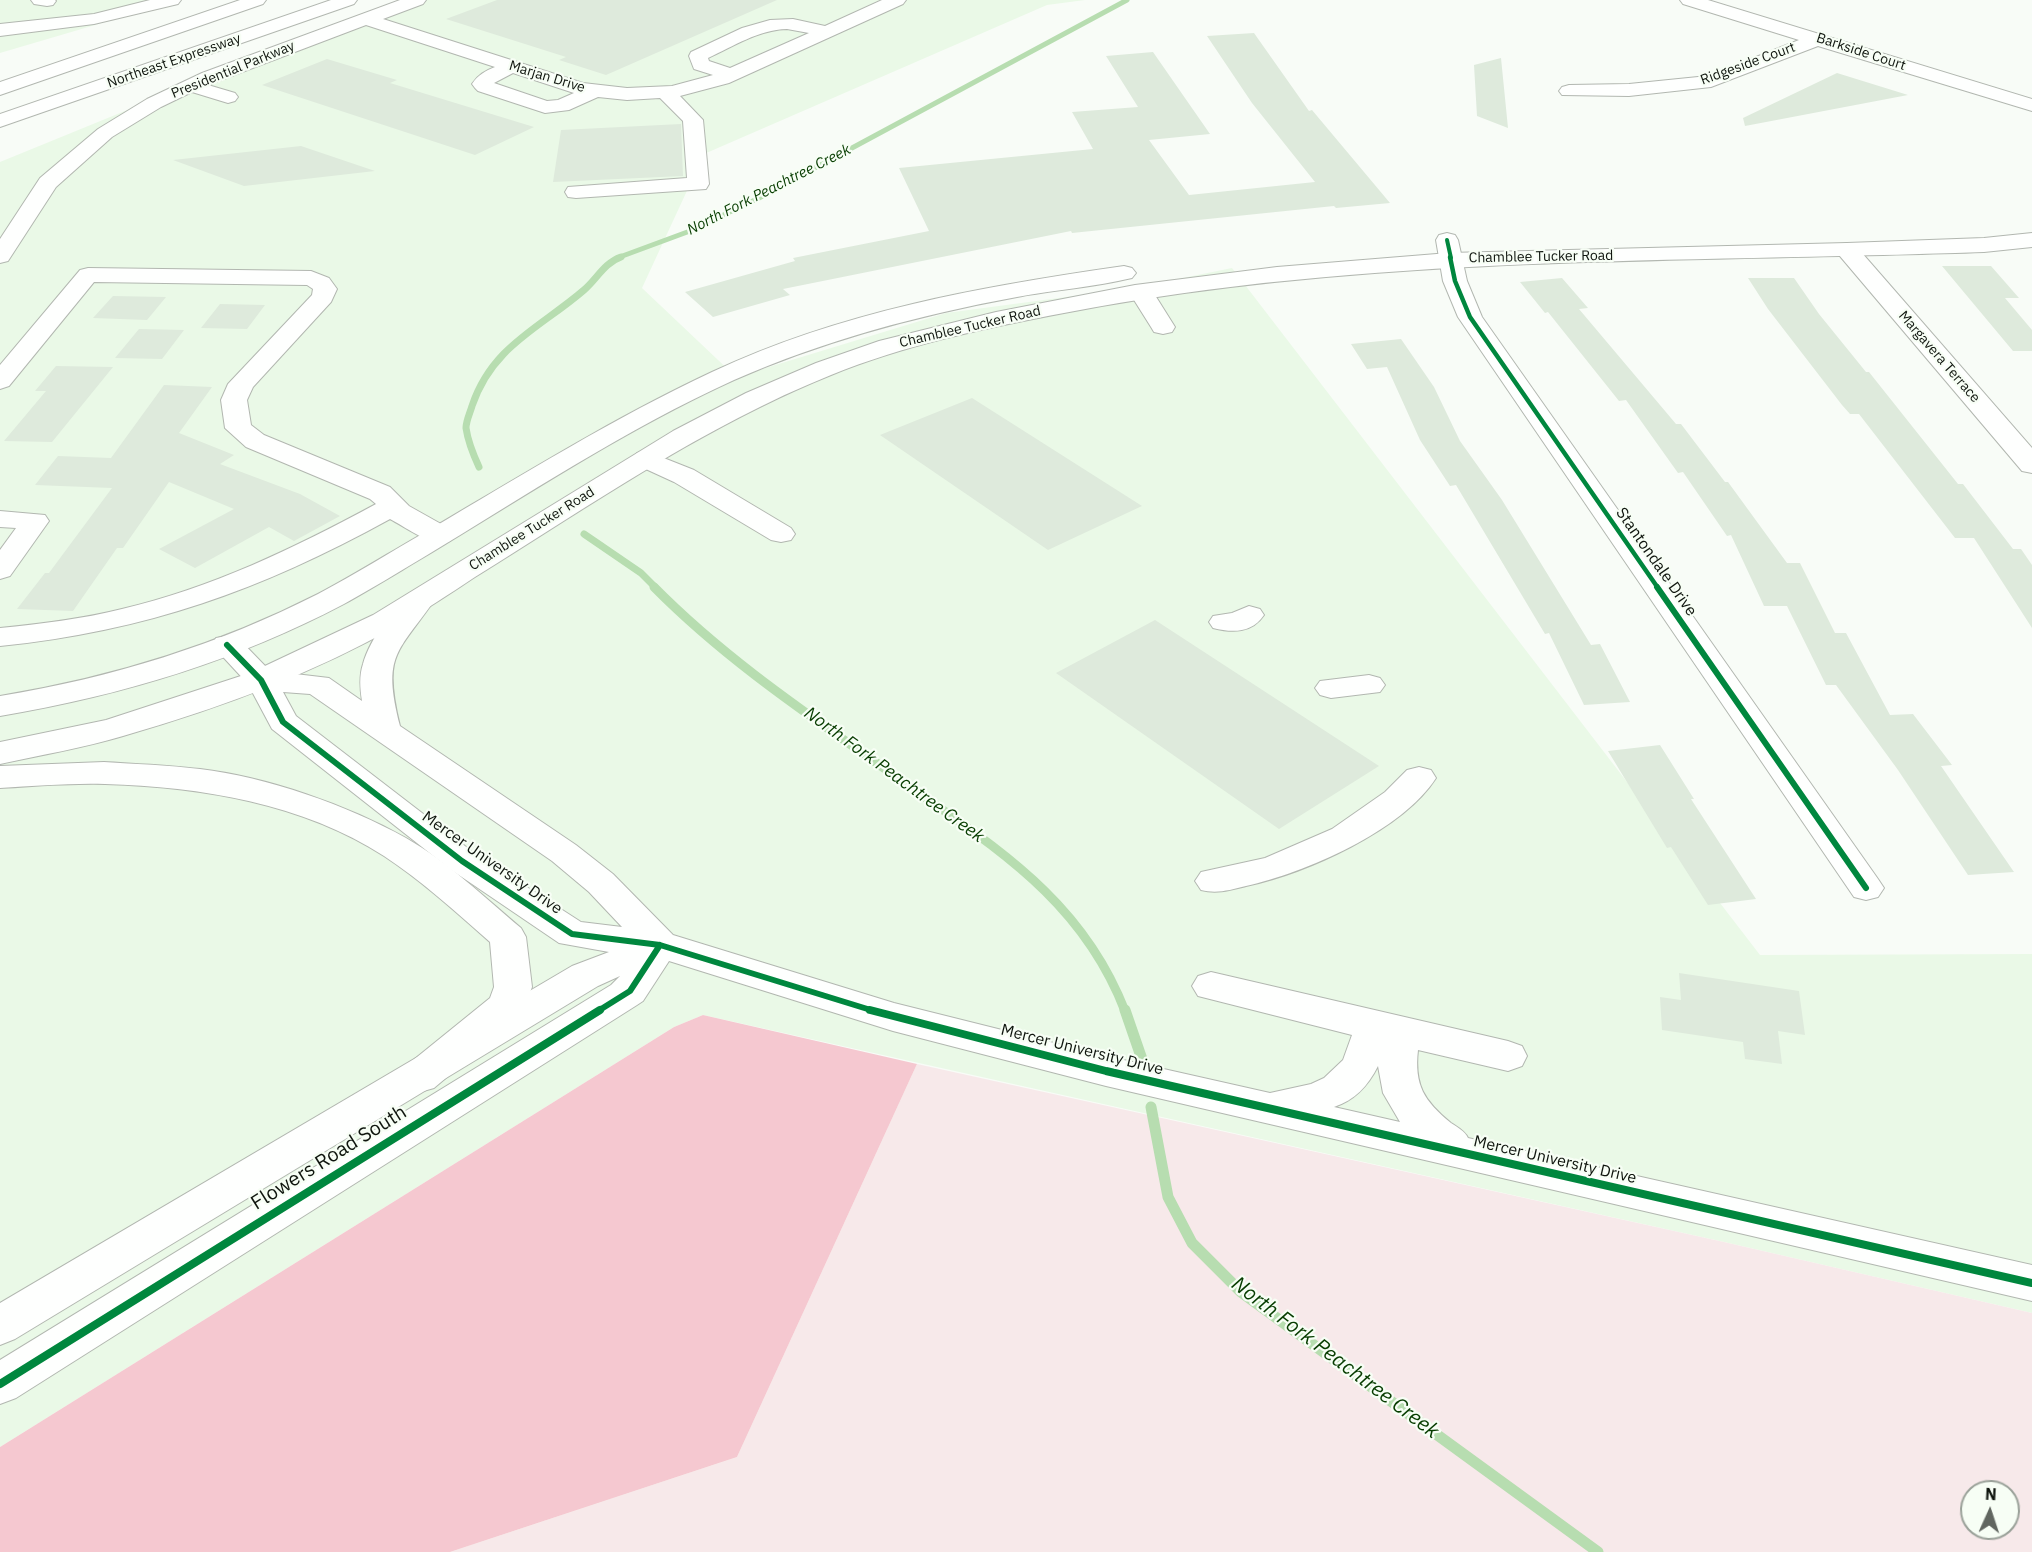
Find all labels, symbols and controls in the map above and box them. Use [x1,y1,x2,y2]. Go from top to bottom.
street label: Northeast Expressway [105,30,243,92]
street label: Barkside Court [1814,30,1908,74]
street label: Presidential Parkway [169,38,297,102]
street label: Ridgeside Court [1698,39,1798,89]
street label: Marjan Drive [507,57,587,97]
water label: North Fork Peachtree Creek [684,141,854,239]
street label: Chamblee Tucker Road [1469,247,1613,267]
street label: Chamblee Tucker Road [898,303,1042,351]
street label: Margavera Terrace [1895,308,1983,406]
street label: Chamblee Tucker Road [466,484,598,574]
street label: Stantondale Drive [1611,504,1701,620]
water label: North Fork Peachtree Creek [800,702,988,848]
street label: Mercer University Drive [418,807,566,919]
street label: Mercer University Drive [999,1021,1165,1079]
street label: Flowers Road South [247,1100,411,1216]
street label: Mercer University Drive [1472,1132,1638,1188]
water label: North Fork Peachtree Creek [1226,1272,1444,1444]
north arrow [1960,1480,2020,1540]
text: N [1985,1484,1997,1504]

